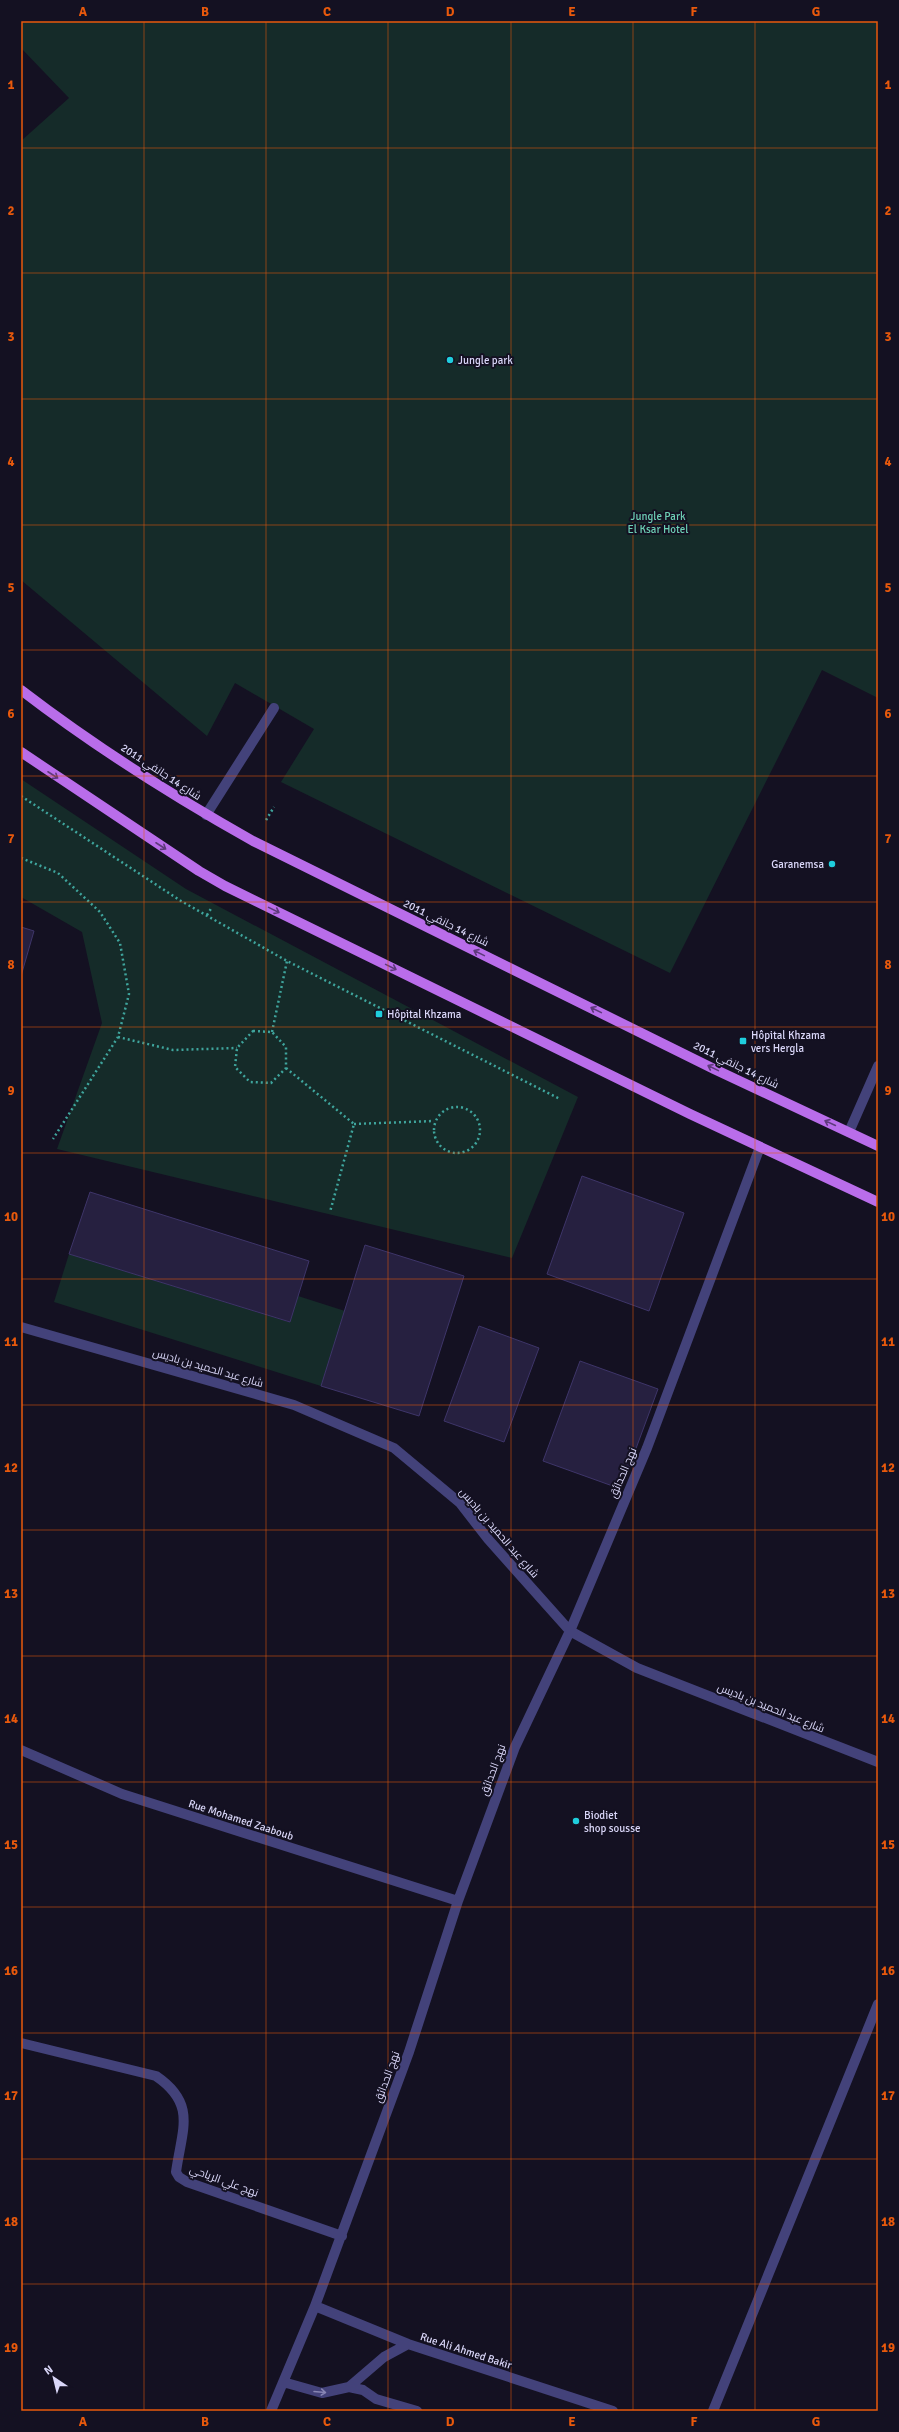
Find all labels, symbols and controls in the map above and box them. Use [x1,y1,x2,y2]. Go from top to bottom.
text: A [79,4,88,20]
text: B [201,4,209,20]
text: C [323,4,331,20]
text: D [446,4,455,20]
text: E [568,4,576,20]
text: F [691,4,698,20]
text: G [812,4,820,20]
text: 1 [7,77,15,93]
text: 1 [884,77,892,93]
text: 2 [7,203,15,219]
text: 2 [884,203,892,219]
text: 3 [7,329,15,345]
text: 3 [884,329,892,345]
place label: Jungle park [458,354,513,367]
marker: Jungle park [445,355,455,365]
text: 4 [7,454,15,470]
text: 4 [884,454,892,470]
park label: Jungle Park El Ksar Hotel [628,510,688,536]
text: 5 [7,580,15,596]
text: 5 [884,580,892,596]
text: 6 [7,706,15,722]
text: 6 [884,706,892,722]
street label: شارع 14 جانفي 2011 [117,741,204,805]
one-way arrow [47,771,58,779]
text: 7 [7,831,15,847]
text: 7 [884,831,892,847]
one-way arrow [156,842,167,851]
place label: Garanemsa [771,858,824,871]
marker: Garanemsa [827,859,837,869]
street label: شارع 14 جانفي 2011 [400,897,491,951]
one-way arrow [268,907,280,914]
one-way arrow [474,949,486,956]
text: 8 [7,957,15,973]
text: 8 [884,957,892,973]
one-way arrow [385,964,397,972]
one-way arrow [590,1006,602,1013]
place label: Hôpital Khzama [387,1008,462,1021]
marker: Hôpital Khzama [374,1009,384,1019]
place label: Hôpital Khzama vers Hergla [751,1029,826,1055]
marker: Hôpital Khzama vers Hergla [738,1036,748,1046]
street label: شارع 14 جانفي 2011 [690,1039,781,1093]
one-way arrow [707,1064,719,1071]
text: 9 [7,1083,15,1099]
text: 9 [884,1083,892,1099]
one-way arrow [824,1119,836,1126]
text: 10 [4,1209,18,1225]
text: 10 [881,1209,895,1225]
text: 11 [4,1334,18,1350]
text: 11 [881,1334,895,1350]
street label: شارع عبد الحميد بن باديس [151,1346,265,1391]
street label: نهج الحدائق [607,1446,640,1501]
text: 12 [4,1460,18,1476]
text: 12 [881,1460,895,1476]
street label: شارع عبد الحميد بن باديس [456,1486,541,1581]
text: 13 [4,1586,18,1602]
text: 13 [881,1586,895,1602]
street label: شارع عبد الحميد بن باديس [715,1681,827,1736]
text: 14 [4,1711,18,1727]
text: 14 [881,1711,895,1727]
street label: نهج الحدائق [478,1742,509,1798]
street label: Rue Mohamed Zaaboub [187,1797,295,1843]
place label: Biodiet shop sousse [584,1809,640,1835]
marker: Biodiet shop sousse [571,1816,581,1826]
text: 15 [4,1837,18,1853]
text: 15 [881,1837,895,1853]
text: 16 [4,1963,18,1979]
text: 16 [881,1963,895,1979]
street label: نهج الحدائق [372,2049,403,2105]
text: 17 [4,2088,18,2104]
text: 17 [881,2088,895,2104]
street label: نهج علي الرياحي [187,2163,260,2201]
text: 18 [4,2214,18,2230]
text: 18 [881,2214,895,2230]
street label: Rue Ali Ahmed Bakir [419,2330,513,2372]
text: 19 [4,2340,18,2356]
text: 19 [881,2340,895,2356]
north arrow [34,2358,74,2398]
text: N [42,2363,55,2378]
one-way arrow [313,2388,326,2395]
text: A [79,2414,88,2430]
text: B [201,2414,209,2430]
text: C [323,2414,331,2430]
text: D [446,2414,455,2430]
text: E [568,2414,576,2430]
text: F [691,2414,698,2430]
text: G [812,2414,820,2430]

